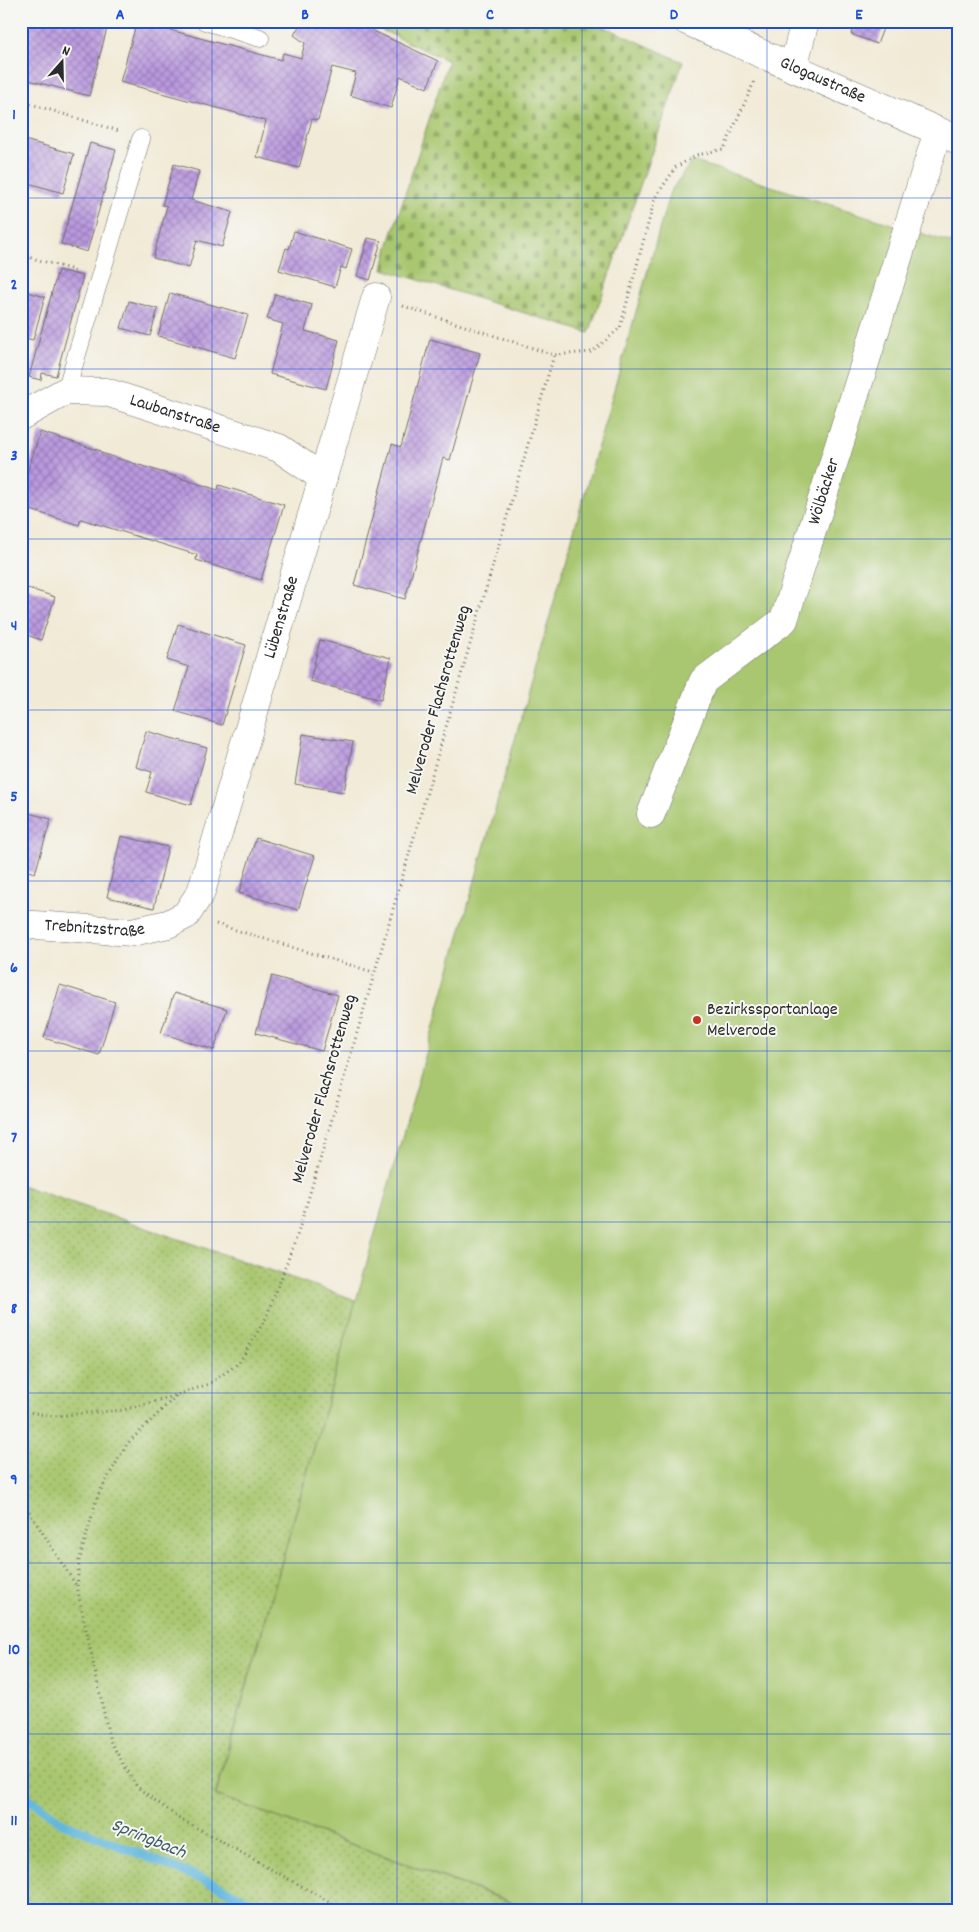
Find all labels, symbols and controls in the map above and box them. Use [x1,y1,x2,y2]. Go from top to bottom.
text: A [116,4,125,27]
text: B [301,4,309,27]
text: C [486,4,494,27]
text: D [670,4,679,27]
text: E [855,4,863,27]
north arrow [38,38,88,88]
text: N [59,41,73,62]
street label: Glogaustraße [776,51,869,110]
text: 1 [12,104,16,127]
text: 2 [11,274,18,297]
street label: Laubanstraße [126,388,224,441]
text: 3 [10,445,18,468]
street label: Wölbäcker [802,455,847,528]
street label: Lübenstraße [258,573,306,662]
street label: Melveroder Flachsrottenweg [400,603,478,797]
text: 4 [11,615,17,638]
text: 5 [10,786,18,809]
street label: Trebnitzstraße [44,913,147,945]
text: 6 [10,957,18,980]
street label: Melveroder Flachsrottenweg [286,992,364,1186]
place label: Bezirkssportanlage Melverode [707,998,838,1044]
marker: Bezirkssportanlage Melverode [691,1014,703,1026]
text: 7 [11,1127,17,1150]
text: 8 [11,1298,18,1321]
text: 9 [10,1469,18,1492]
text: 10 [8,1639,20,1662]
text: 11 [10,1810,18,1833]
water label: Springbach [107,1813,191,1868]

